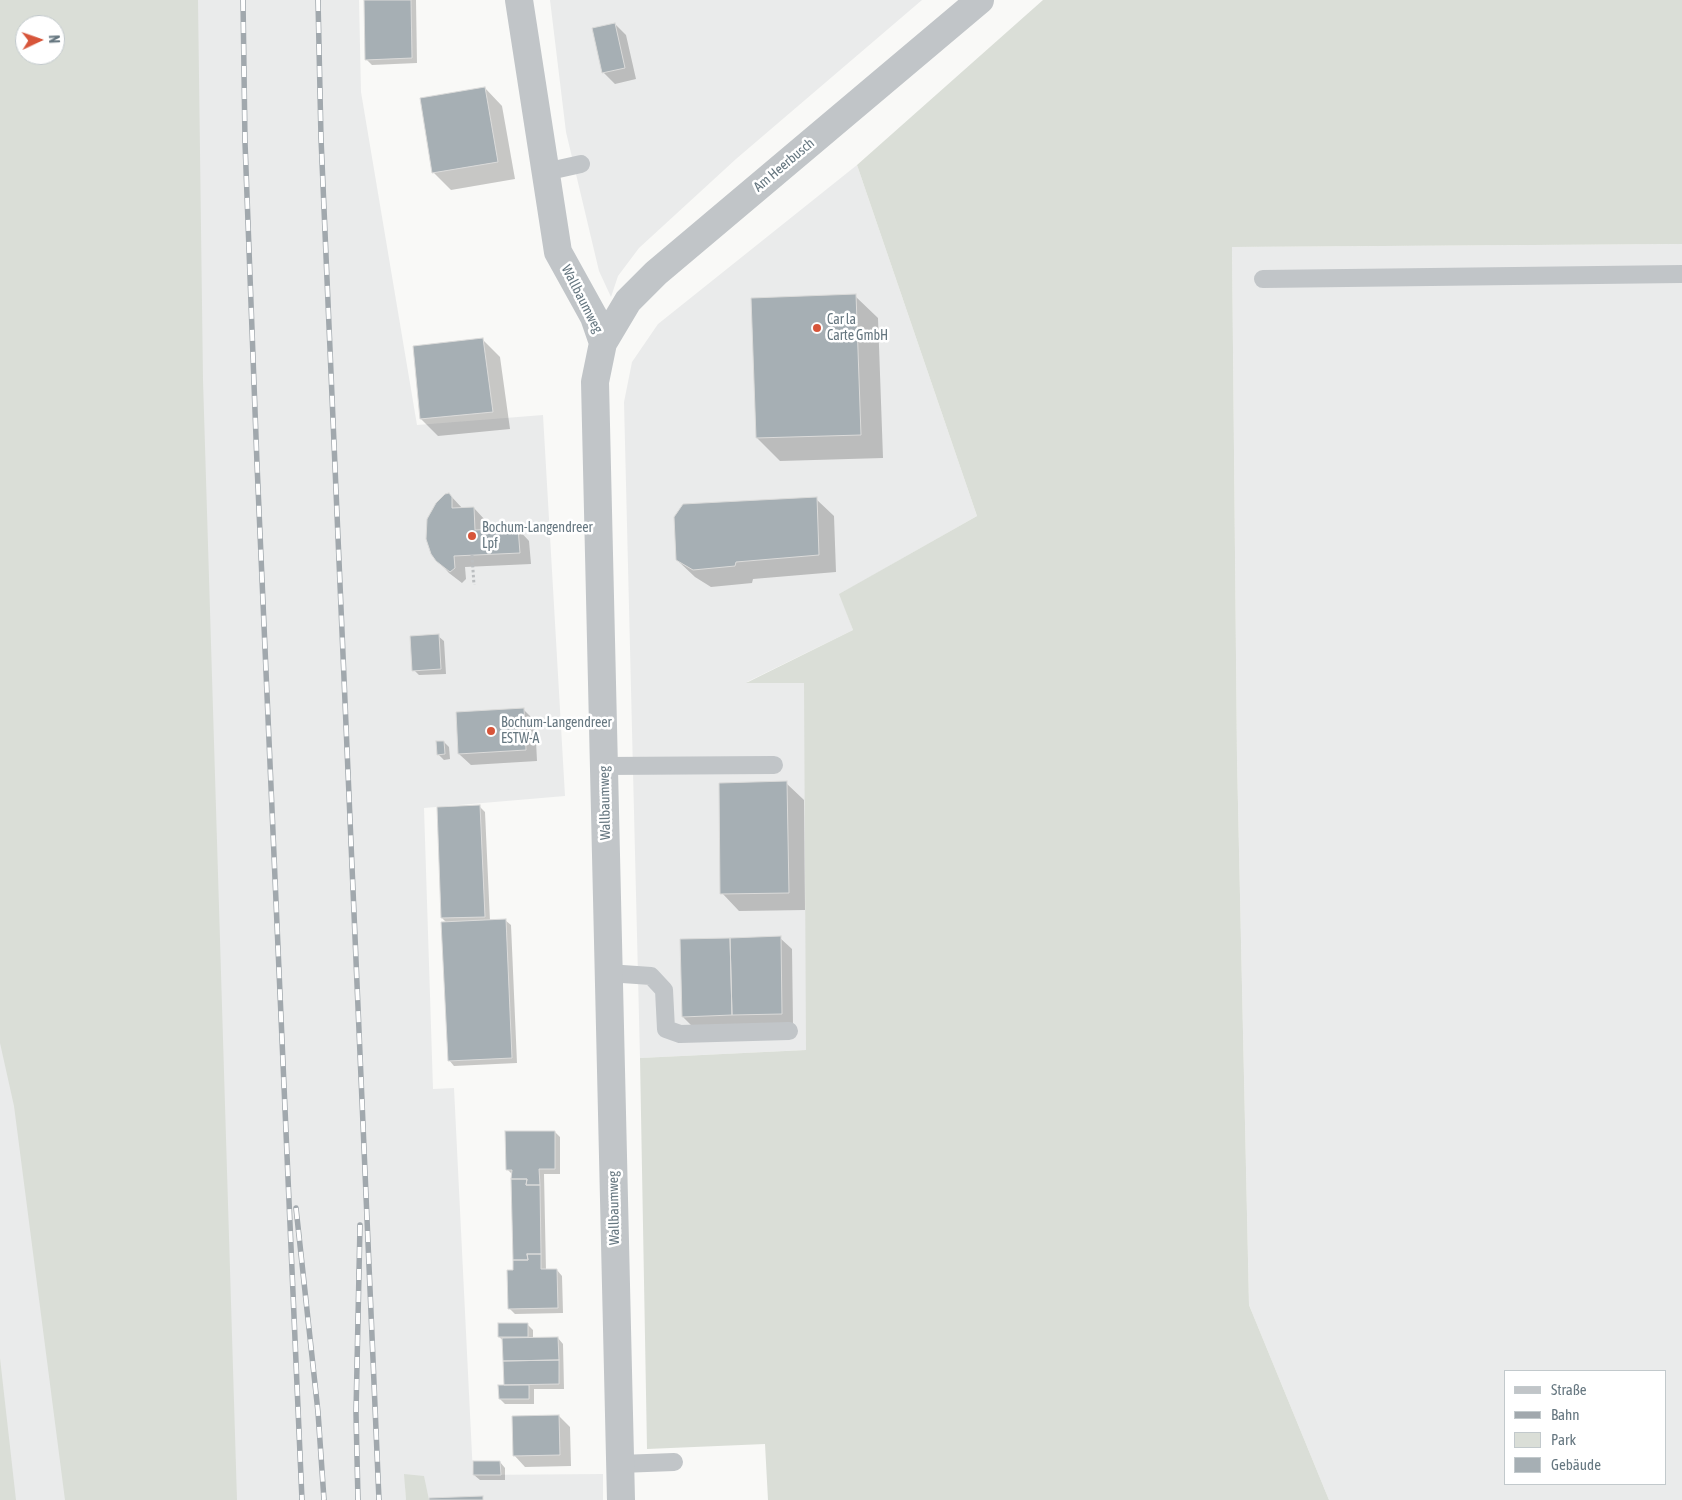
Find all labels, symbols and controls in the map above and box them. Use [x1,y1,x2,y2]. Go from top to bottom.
north arrow [15,15,65,65]
text: N [46,35,62,44]
street label: Am Heerbusch [750,135,818,195]
street label: Wallbaumweg [558,262,606,336]
place label: Car la Carte GmbH [827,312,888,344]
marker: Car la Carte GmbH [811,322,823,334]
place label: Bochum-Langendreer Lpf [482,520,593,552]
marker: Bochum-Langendreer Lpf [466,530,478,542]
place label: Bochum-Langendreer ESTW-A [501,715,612,748]
marker: Bochum-Langendreer ESTW-A [485,725,497,737]
street label: Wallbaumweg [596,766,614,840]
street label: Wallbaumweg [605,1171,623,1245]
legend [1504,1370,1667,1485]
text: Straße [1551,1381,1587,1398]
text: Bahn [1551,1406,1580,1423]
text: Park [1551,1431,1576,1448]
text: Gebäude [1551,1456,1601,1473]

